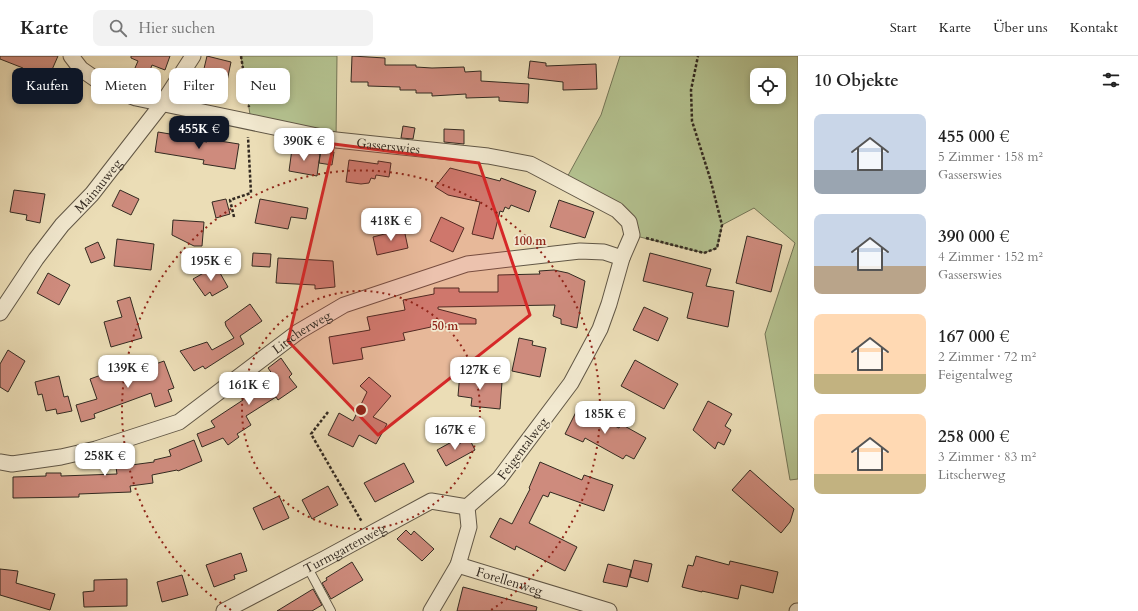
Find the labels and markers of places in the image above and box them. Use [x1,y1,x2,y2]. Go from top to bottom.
pin: 455K € [166,116,232,150]
pin: 390K € [271,128,337,162]
pin: 418K € [358,208,424,242]
pin: 195K € [178,248,244,282]
pin: 139K € [95,355,161,389]
pin: 127K € [447,357,513,391]
pin: 161K € [216,372,282,406]
pin: 185K € [572,401,638,435]
centre of rings [354,403,368,417]
pin: 167K € [422,417,488,451]
pin: 258K € [72,443,138,477]

